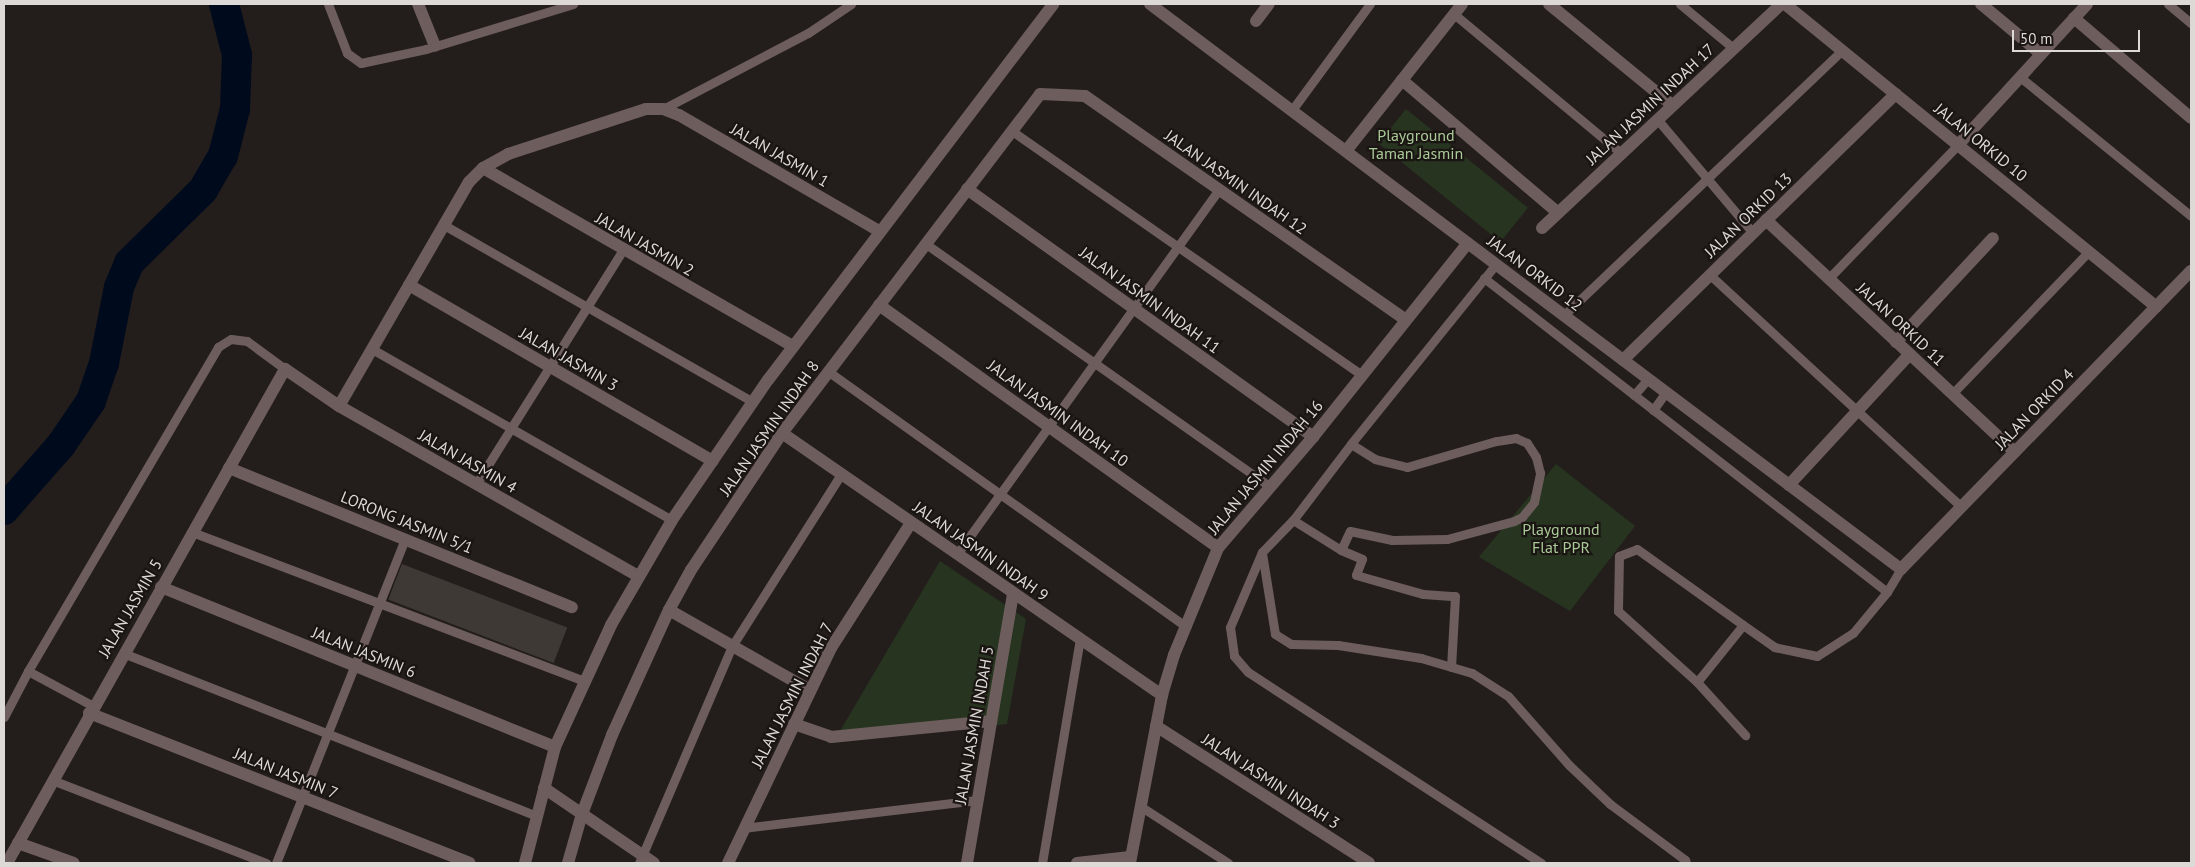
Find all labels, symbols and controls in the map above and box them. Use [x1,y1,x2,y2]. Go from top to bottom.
scale bar [2015,20,2142,52]
text: 50 m [2020,29,2053,48]
street label: JALAN JASMIN INDAH 17 [1582,39,1718,169]
street label: JALAN ORKID 10 [1931,99,2031,185]
street label: JALAN JASMIN 1 [727,119,833,191]
park label: Playground Taman Jasmin [1369,125,1463,163]
street label: JALAN JASMIN INDAH 12 [1161,126,1311,238]
street label: JALAN ORKID 13 [1700,169,1796,261]
street label: JALAN JASMIN 2 [592,208,698,280]
street label: JALAN ORKID 12 [1484,231,1586,315]
street label: JALAN JASMIN INDAH 11 [1076,243,1224,357]
street label: JALAN ORKID 11 [1853,278,1949,370]
street label: JALAN JASMIN 3 [516,323,622,395]
street label: JALAN JASMIN INDAH 10 [984,356,1132,470]
street label: JALAN JASMIN INDAH 8 [715,357,823,499]
street label: JALAN ORKID 4 [1991,365,2077,453]
street label: JALAN JASMIN INDAH 16 [1203,396,1327,538]
street label: JALAN JASMIN 4 [415,425,521,497]
street label: LORONG JASMIN 5/1 [338,487,476,557]
street label: JALAN JASMIN INDAH 9 [910,497,1052,605]
park label: Playground Flat PPR [1522,519,1600,557]
street label: JALAN JASMIN 5 [94,555,166,661]
street label: JALAN JASMIN INDAH 7 [747,619,837,771]
street label: JALAN JASMIN 6 [309,622,419,682]
street label: JALAN JASMIN INDAH 5 [951,644,997,806]
street label: JALAN JASMIN INDAH 3 [1199,729,1343,833]
street label: JALAN JASMIN 7 [231,743,341,803]

